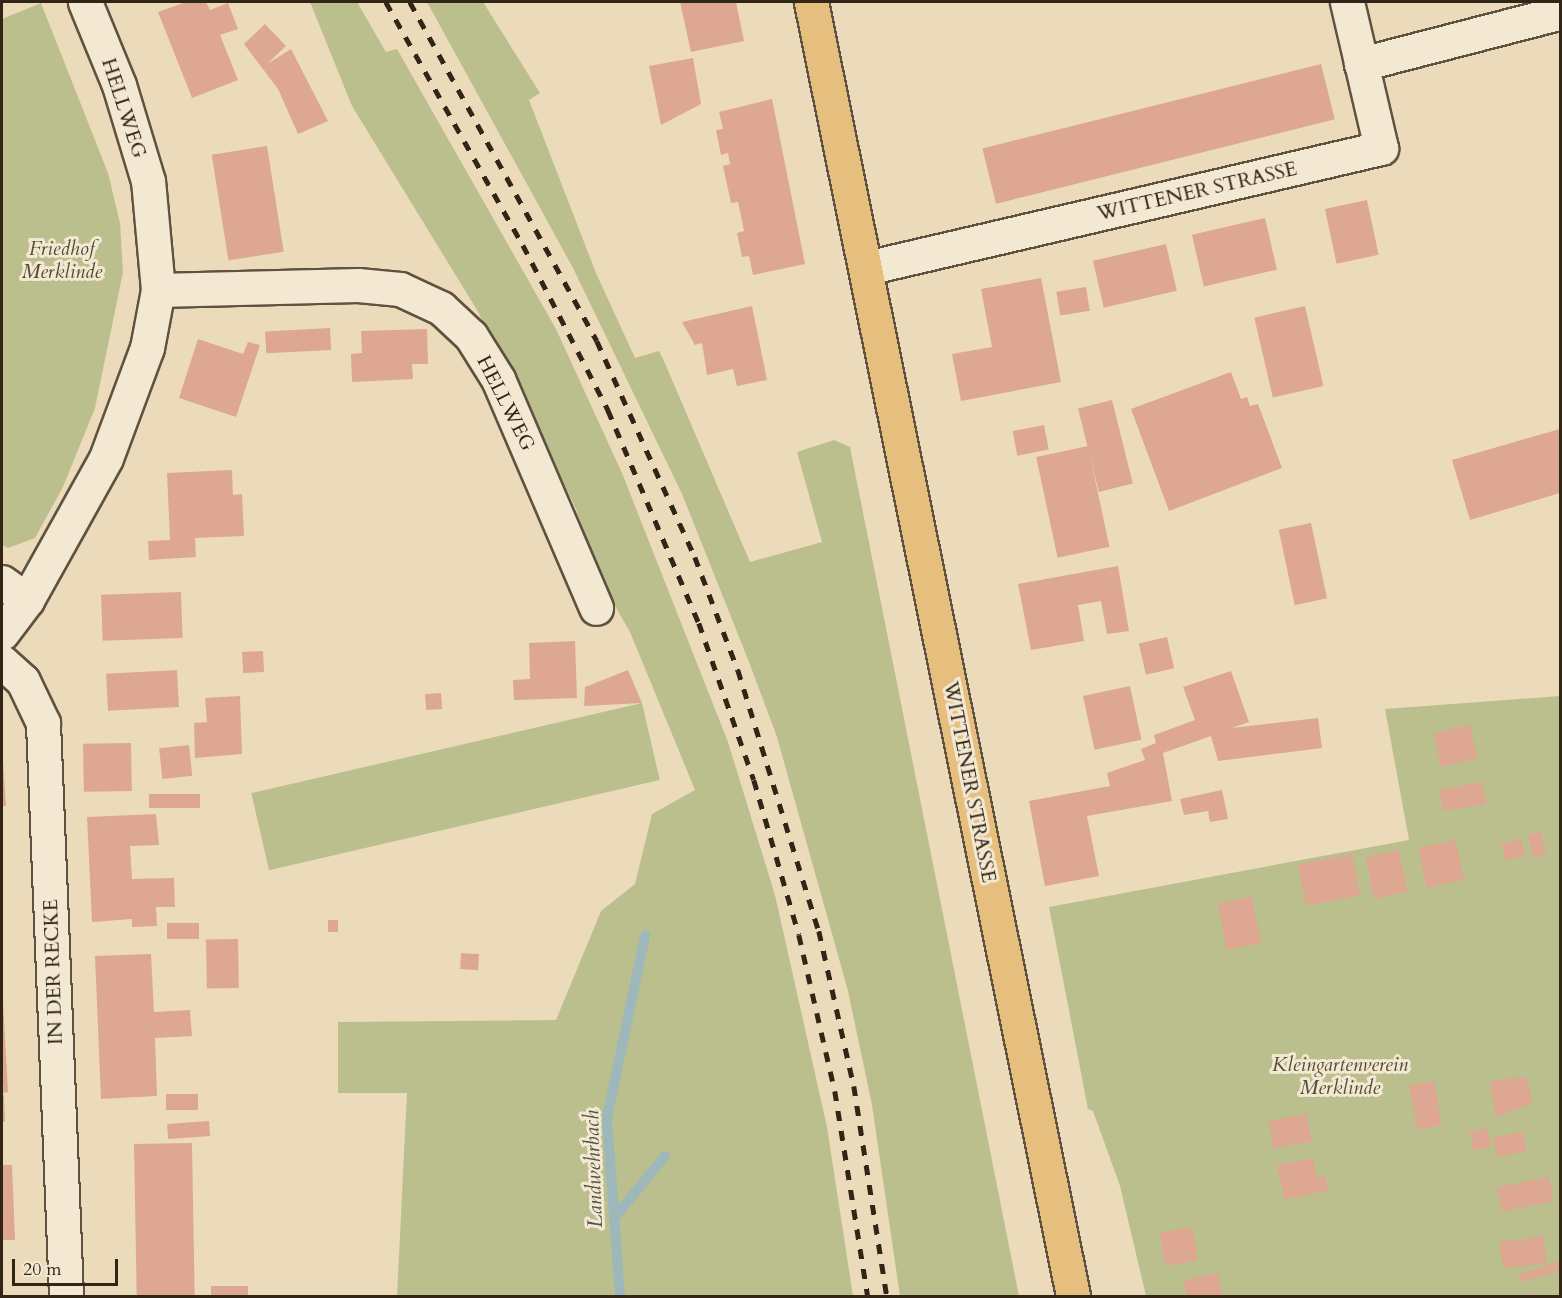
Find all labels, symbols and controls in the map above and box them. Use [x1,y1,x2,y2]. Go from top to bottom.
street label: HELLWEG [97,55,151,161]
street label: WITTENER STRASSE [1095,156,1299,226]
park label: Friedhof Merklinde [22,236,102,283]
street label: HELLWEG [472,351,540,455]
street label: WITTENER STRASSE [939,679,1001,885]
street label: IN DER RECKE [38,899,68,1045]
park label: Kleingartenverein Merklinde [1272,1053,1408,1100]
water label: Landwehrbach [579,1110,609,1228]
scale bar [15,1247,122,1285]
text: 20 m [23,1257,62,1282]

